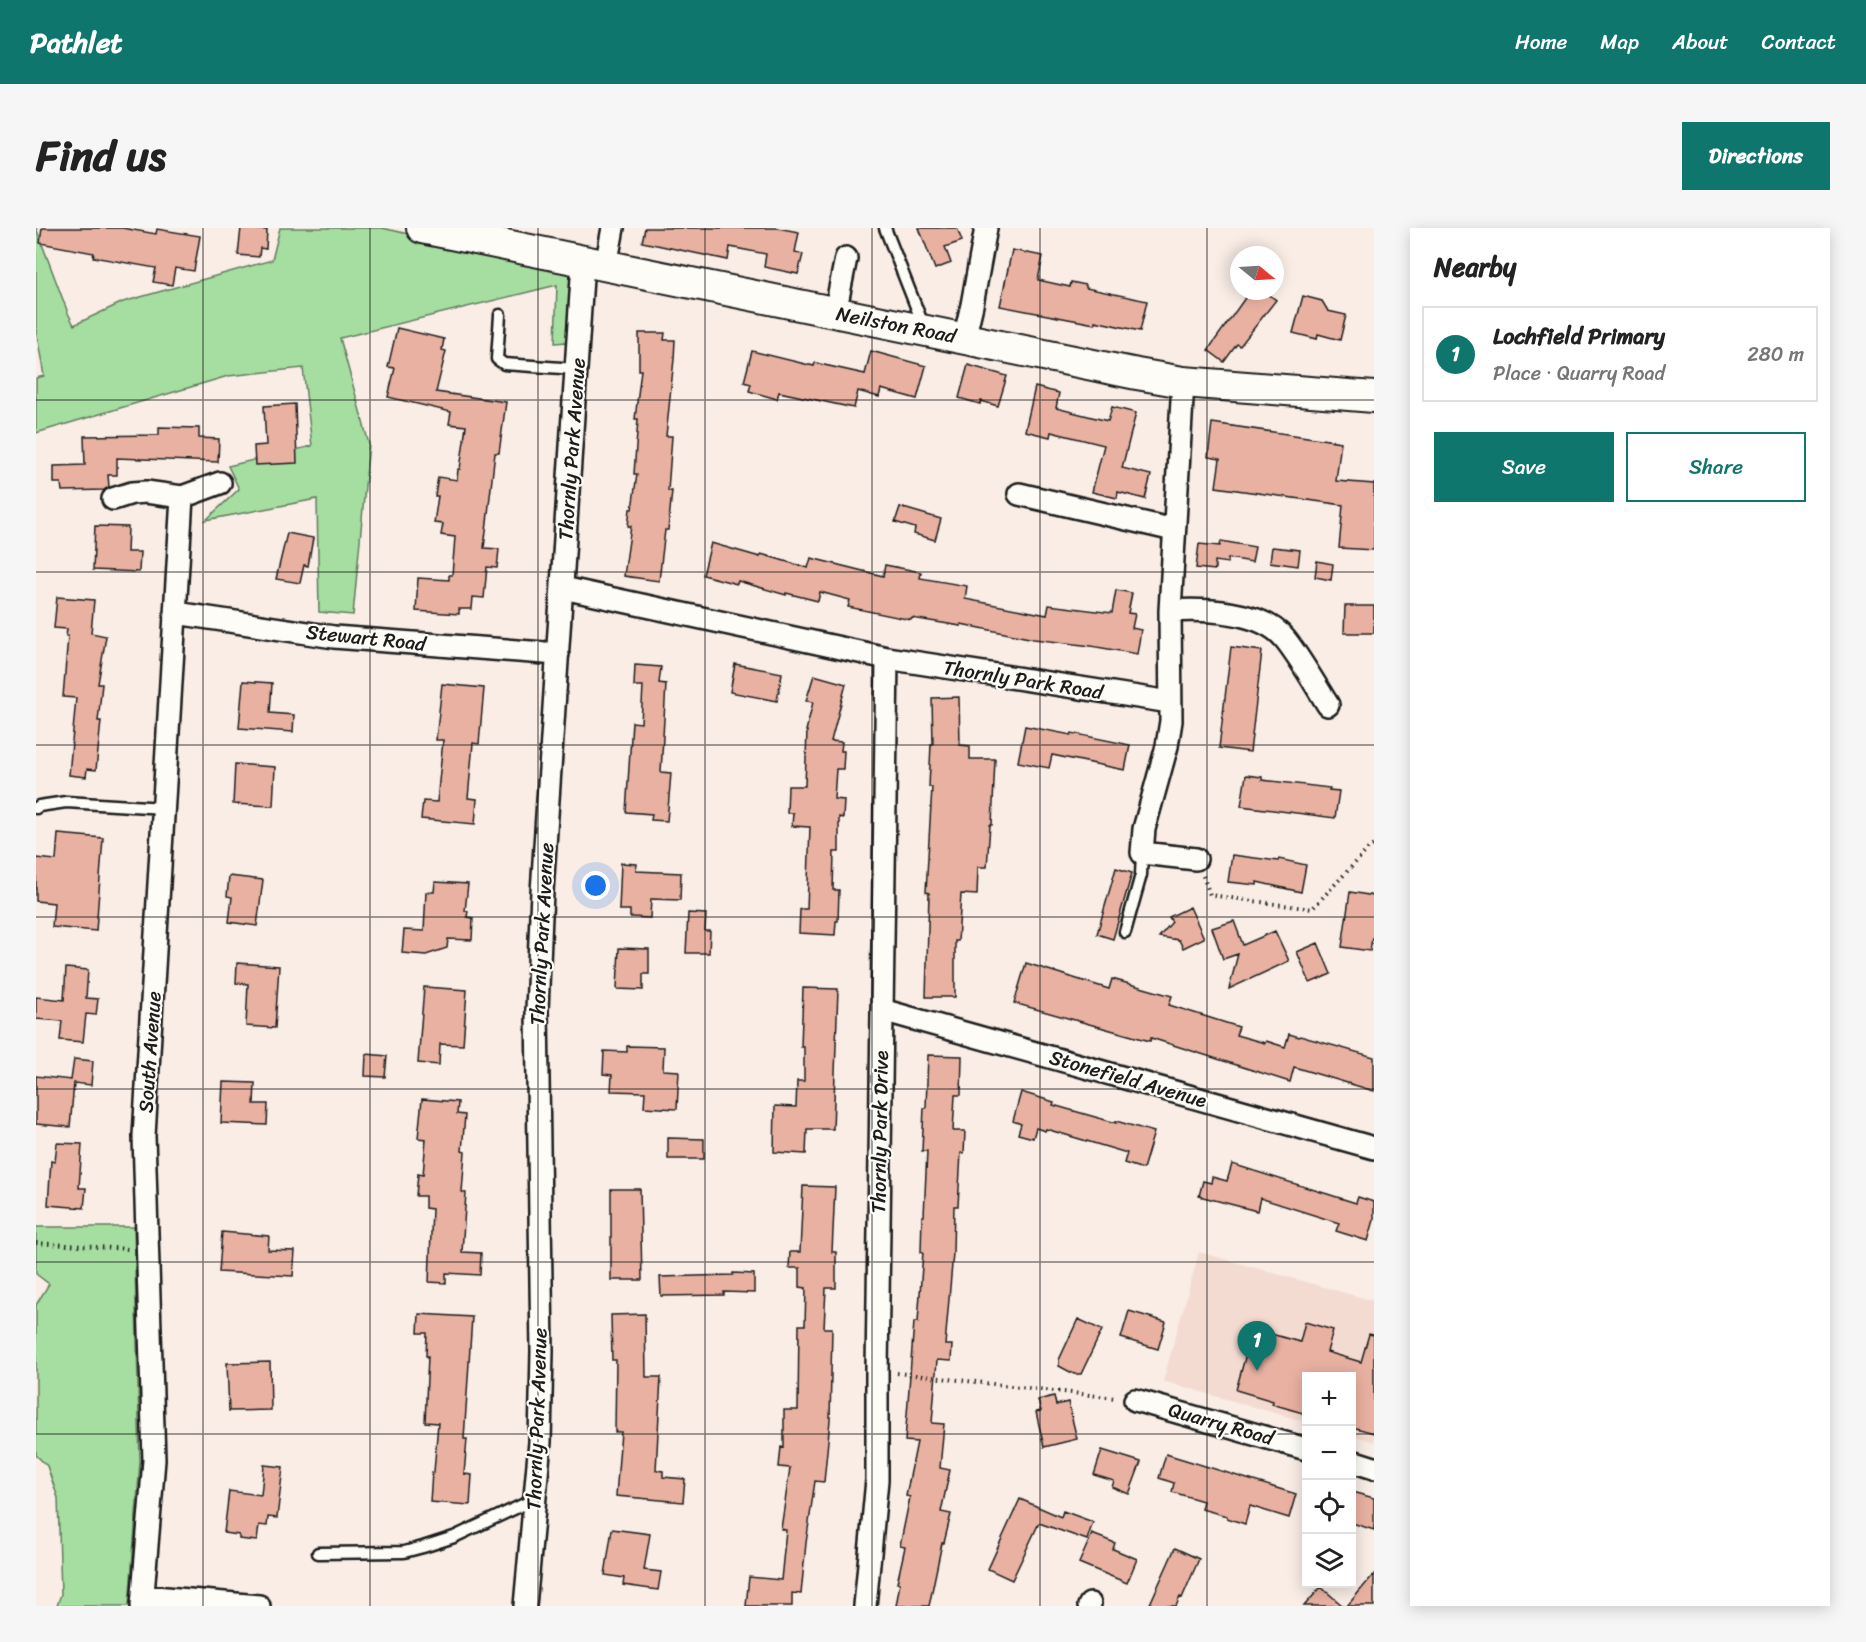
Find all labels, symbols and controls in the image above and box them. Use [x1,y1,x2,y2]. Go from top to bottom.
text: Pathlet [30,18,123,67]
text: Home [1515,23,1567,61]
text: Map [1600,23,1639,61]
text: About [1672,23,1729,61]
text: Contact [1762,23,1836,61]
text: Find us [36,119,166,193]
button: Directions [1682,122,1830,190]
text: Nearby [1434,244,1516,290]
north arrow [1230,246,1284,300]
street label: Neilston Road [833,296,960,354]
text: Lochfield Primary [1493,317,1665,356]
text: 1 [1451,337,1460,372]
text: 280 m [1747,337,1804,372]
text: Place · Quarry Road [1493,356,1665,391]
street label: Thornly Park Avenue [548,357,596,541]
button: Save [1434,432,1614,502]
button: Share [1626,432,1806,502]
street label: Stewart Road [304,614,429,662]
street label: Thornly Park Road [941,650,1107,710]
street label: Thornly Park Avenue [520,842,564,1026]
your location [581,871,610,900]
street label: South Avenue [128,990,172,1114]
street label: Stonefield Avenue [1045,1040,1211,1118]
street label: Thornly Park Drive [861,1050,899,1214]
pin: 1 [1238,1322,1276,1371]
street label: Thornly Park Avenue [516,1327,558,1511]
map controls [1302,1372,1356,1588]
button: + [1302,1372,1356,1426]
street label: Quarry Road [1164,1392,1279,1456]
button: − [1302,1426,1356,1480]
button: locate [1302,1480,1356,1534]
button: layers [1302,1534,1356,1588]

